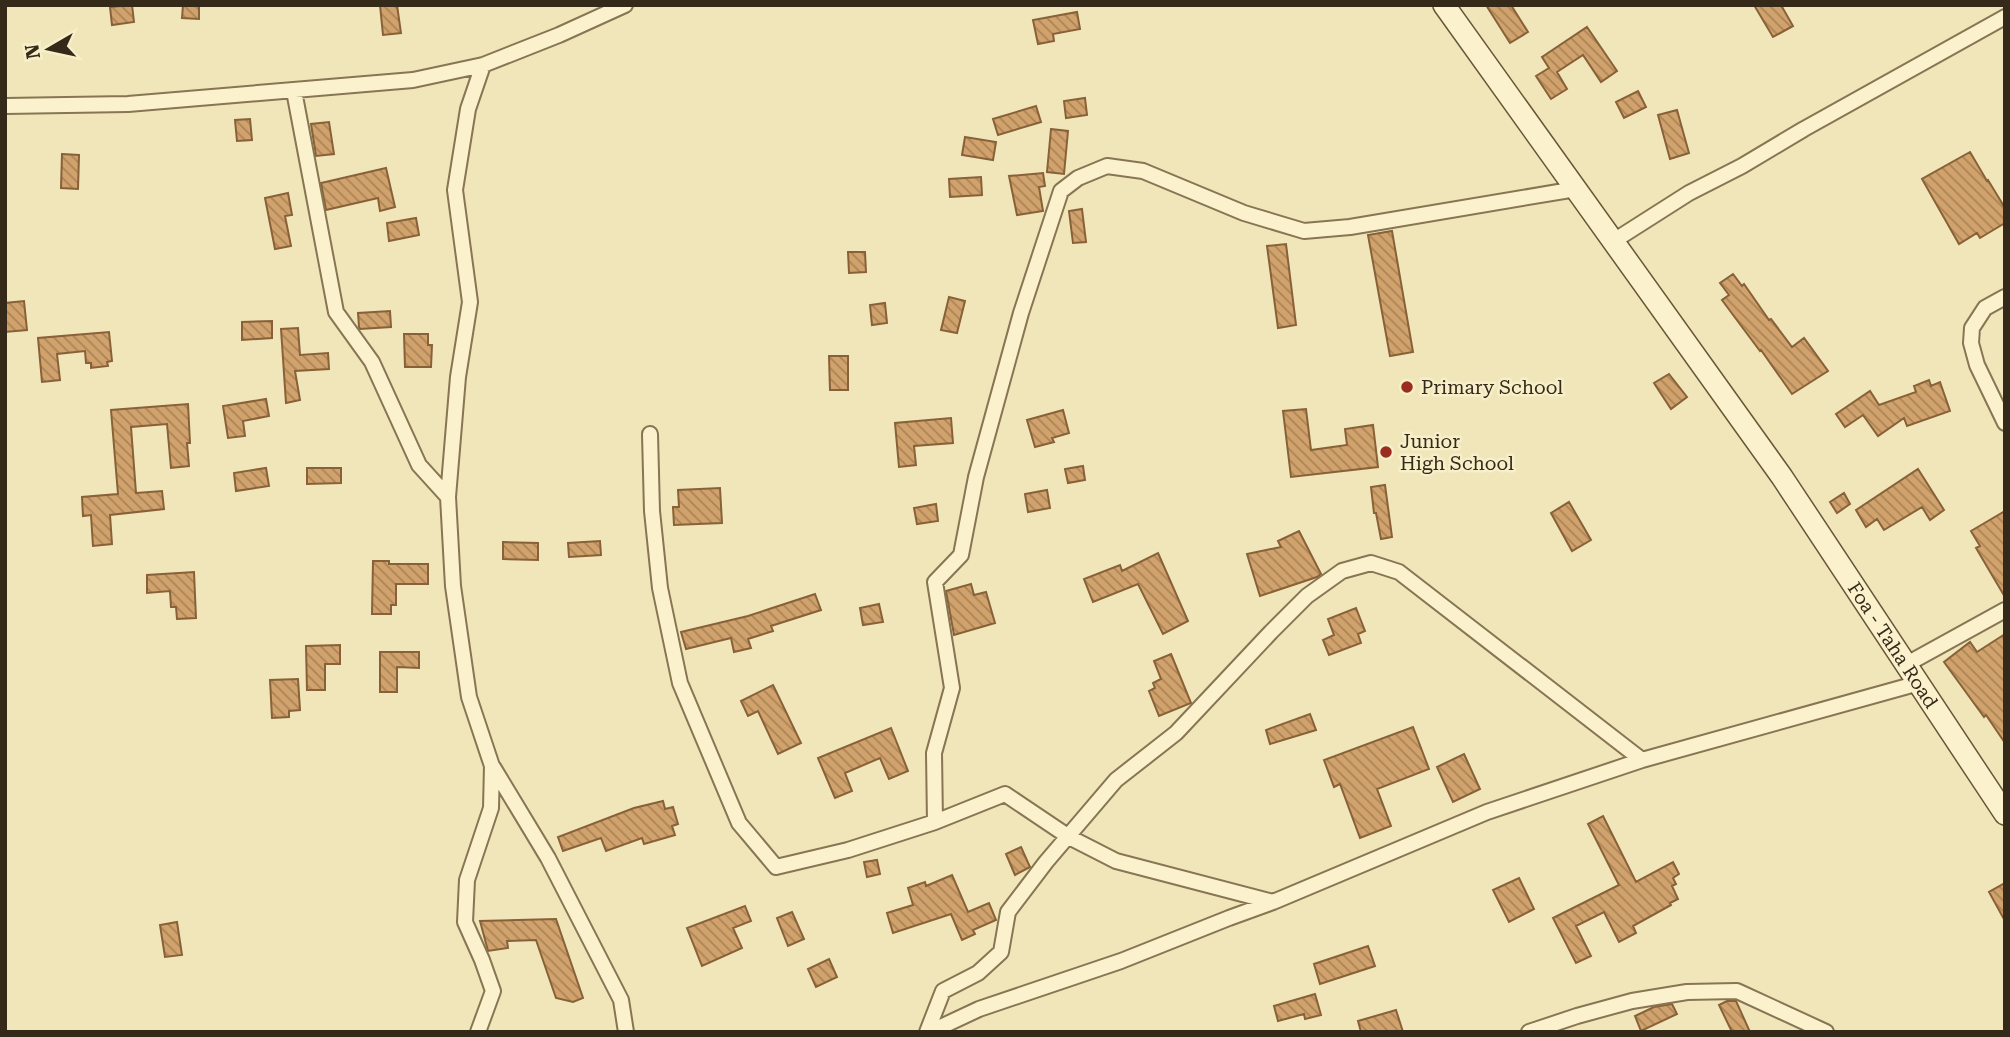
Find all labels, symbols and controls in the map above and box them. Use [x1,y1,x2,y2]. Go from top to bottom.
north arrow [14,14,84,84]
text: N [20,42,45,61]
place label: Primary School [1421,376,1563,399]
marker: Primary School [1399,379,1415,395]
place label: Junior High School [1400,430,1514,475]
marker: Junior High School [1378,444,1394,460]
street label: Foa - Taha Road [1843,578,1943,712]

